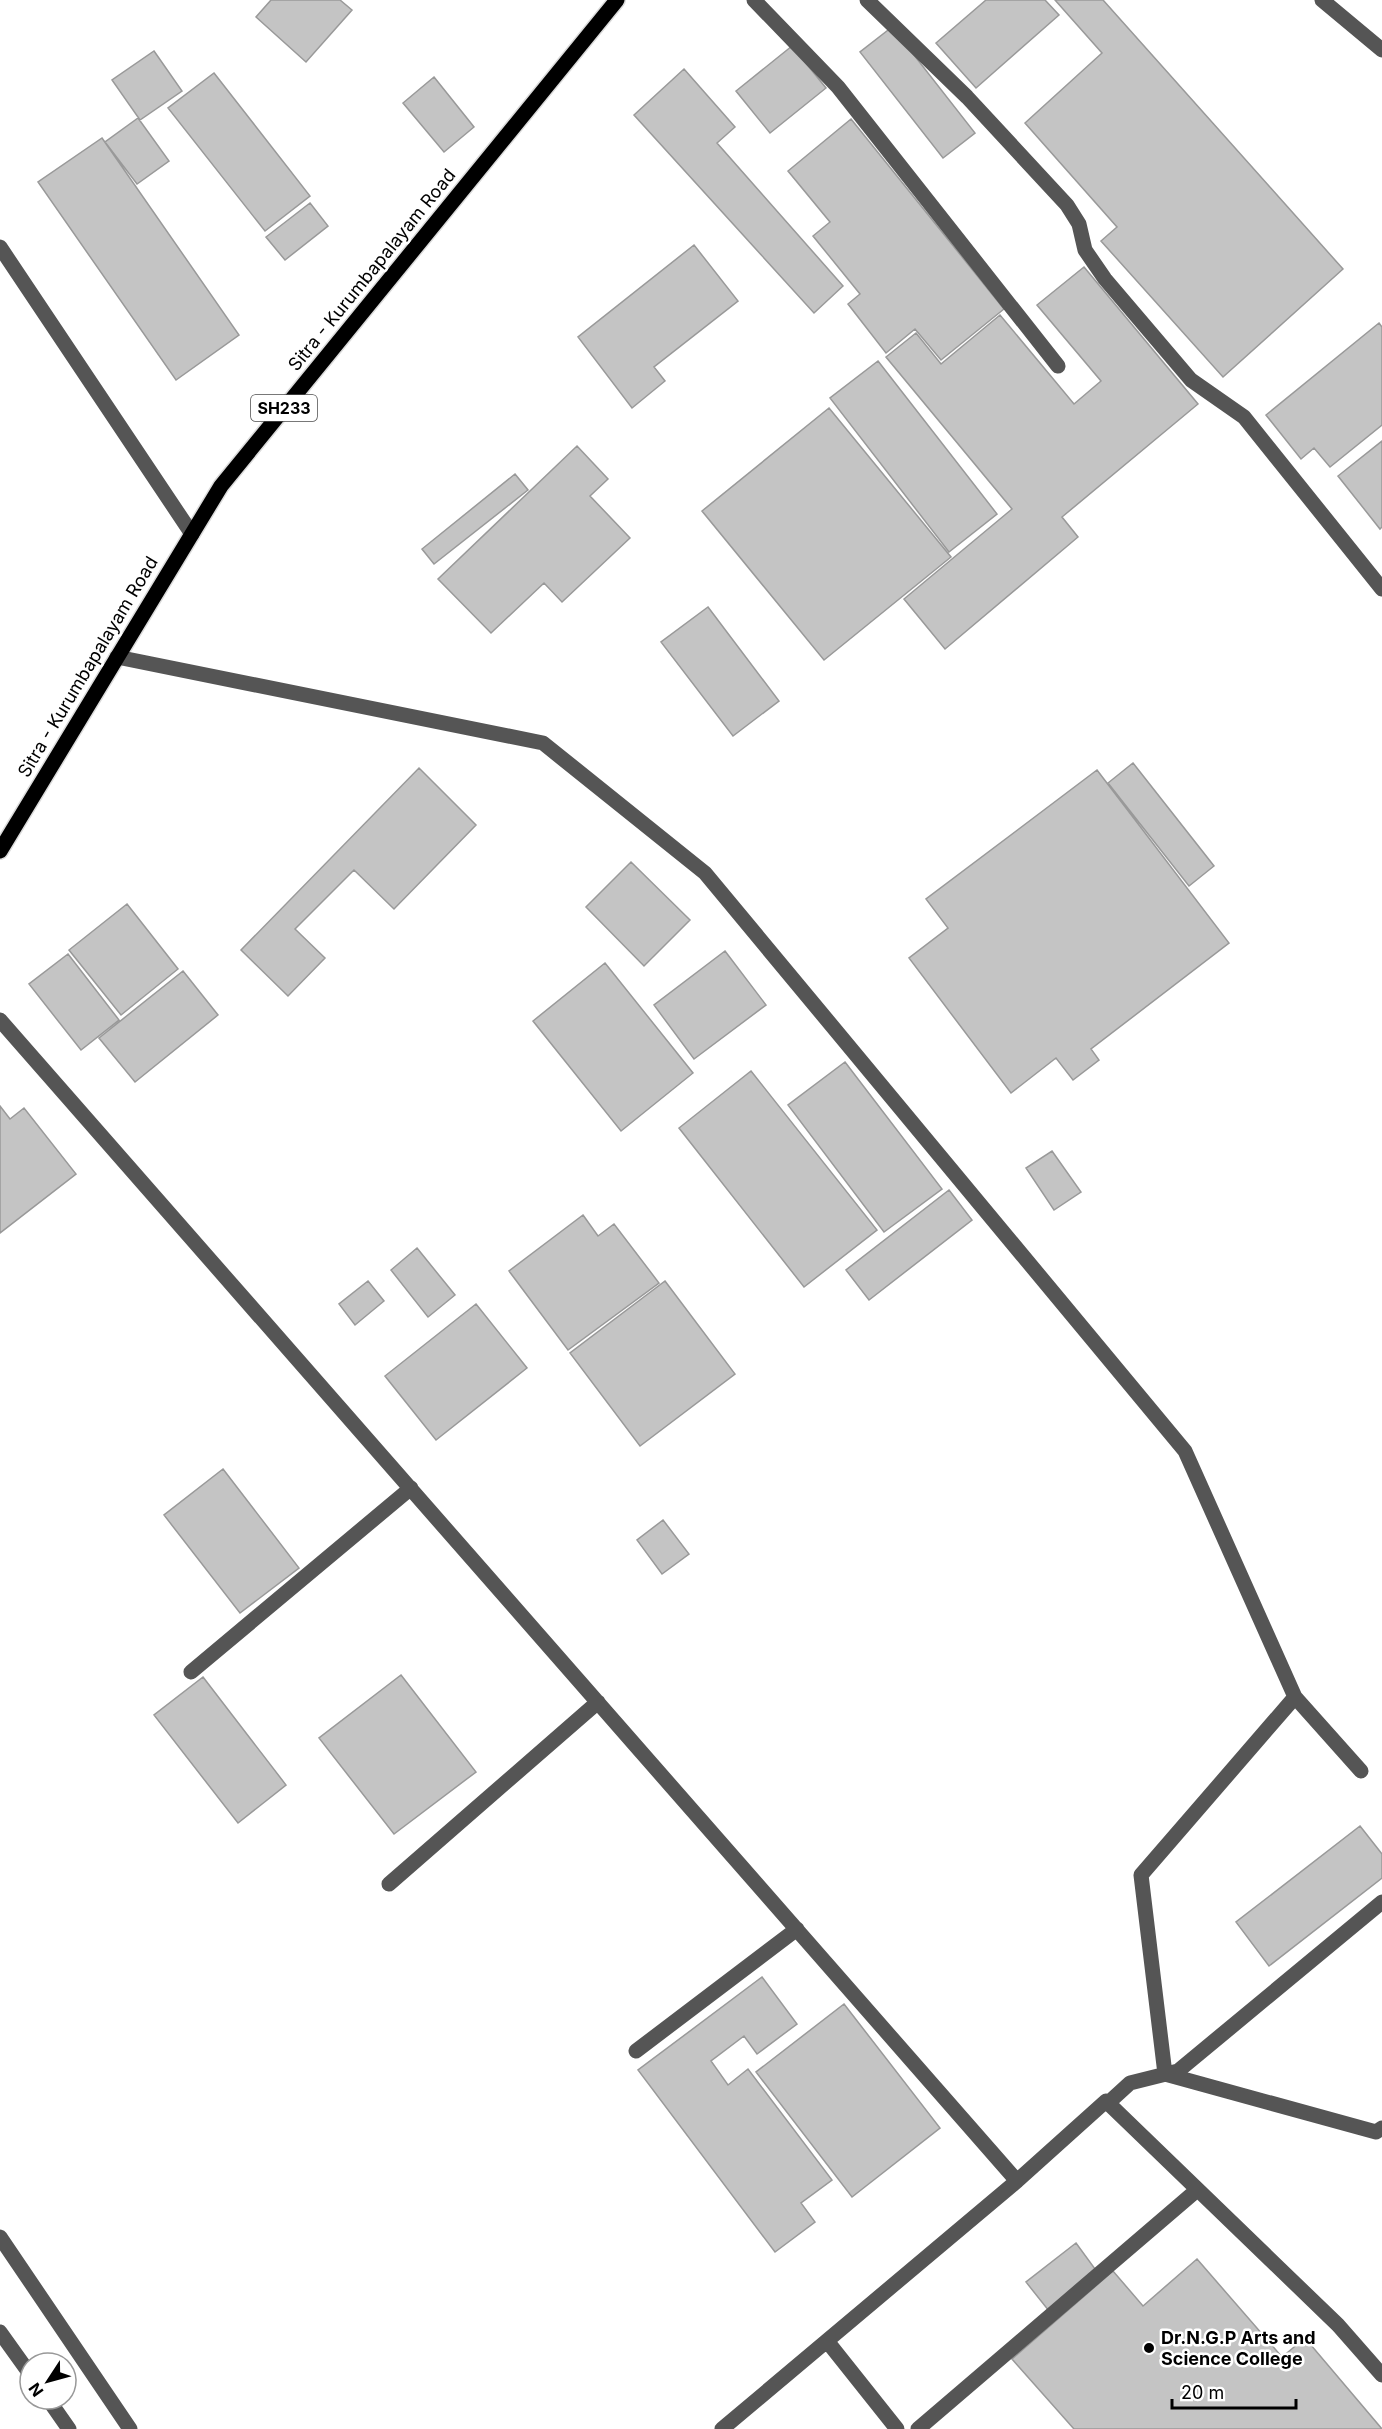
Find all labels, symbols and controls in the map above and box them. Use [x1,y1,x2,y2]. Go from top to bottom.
street label: Sitra - Kurumbapalayam Road [284,165,460,375]
road number: SH233 [251,395,317,421]
street label: Sitra - Kurumbapalayam Road [13,553,162,781]
place label: Dr.N.G.P Arts and Science College [1161,2327,1316,2369]
marker: Dr.N.G.P Arts and Science College [1142,2341,1156,2355]
north arrow [18,2351,78,2411]
scale bar [1172,2372,1296,2410]
text: N [24,2379,48,2401]
text: 20 m [1181,2382,1224,2403]

